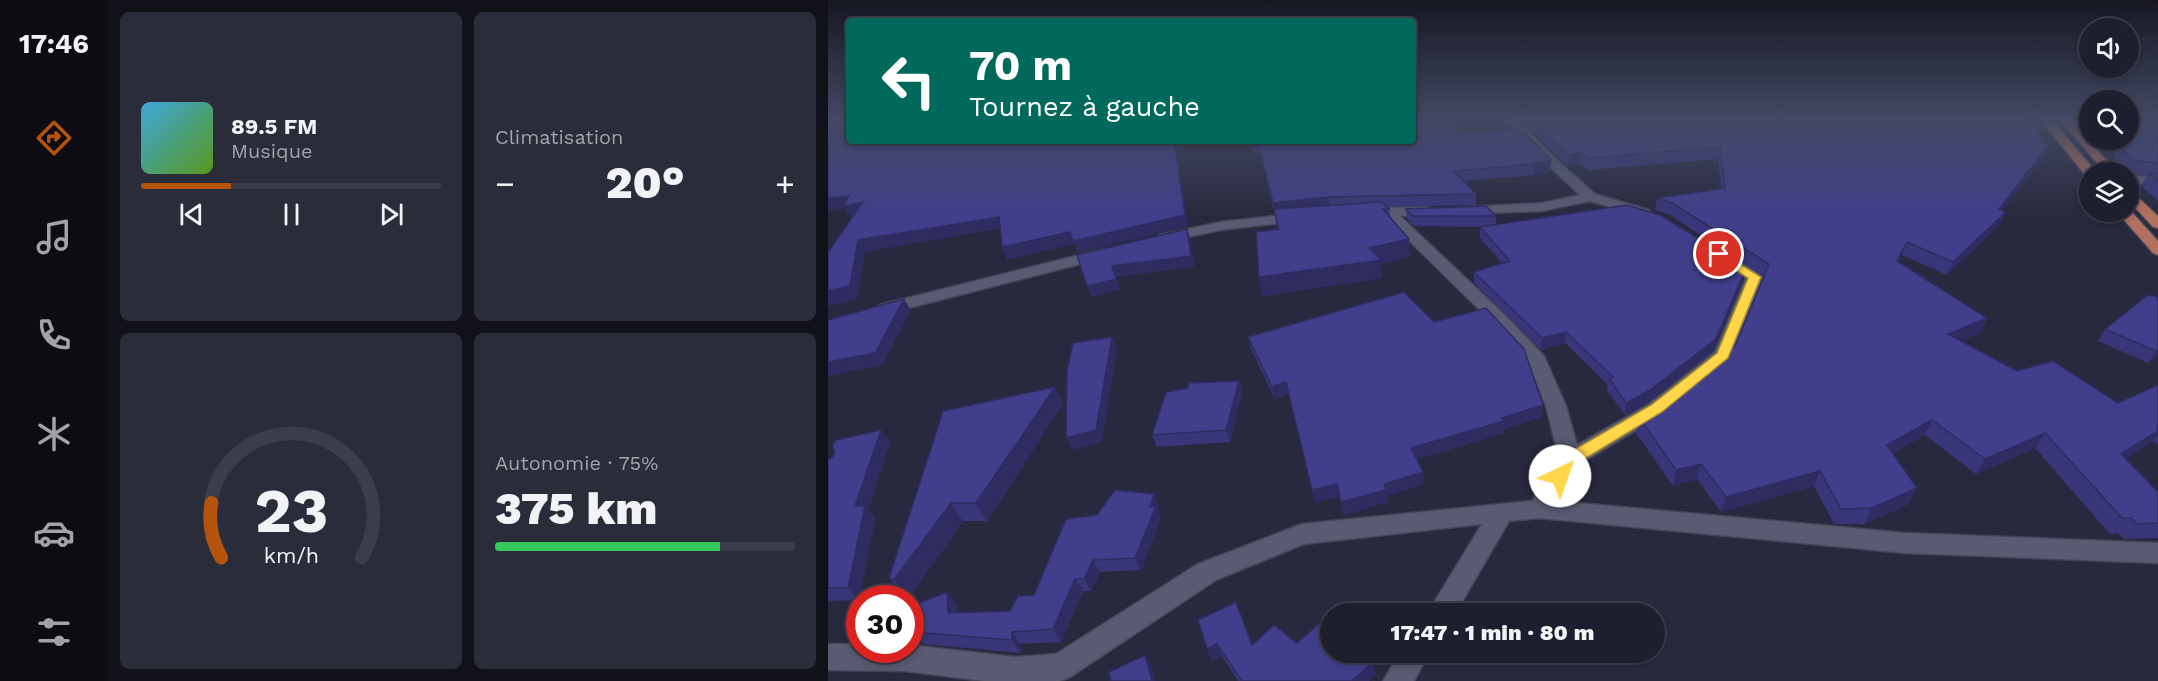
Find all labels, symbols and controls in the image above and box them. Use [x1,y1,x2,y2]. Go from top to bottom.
map controls [2079,18,2139,222]
button: sound [2079,18,2139,78]
text: 17:46 [19,28,89,60]
text: 70 m [969,41,1072,90]
icon: left [870,42,948,120]
button: search [2079,90,2139,150]
text: Tournez à gauche [969,91,1200,123]
text: 89.5 FM [231,114,317,139]
icon: directions [33,117,75,159]
text: Climatisation [495,125,623,149]
text: Musique [231,139,313,163]
text: 20° [605,156,685,209]
button: layers [2079,162,2139,222]
text: − [495,164,515,203]
text: + [775,164,795,203]
icon: previous [175,198,208,231]
icon: pause [275,198,308,231]
icon: next [375,198,408,231]
icon: music [33,216,75,258]
pin [1693,228,1744,279]
icon: arrive [1702,237,1735,270]
icon: phone [33,314,75,356]
icon: climate [33,413,75,455]
position arrow [1528,444,1592,508]
text: Autonomie · 75% [495,451,658,475]
text: 23 [254,474,328,547]
text: 375 km [495,482,657,535]
icon: car [33,512,75,554]
text: km/h [263,543,319,568]
speed limit sign: 30 [846,585,924,663]
icon: filters [33,611,75,653]
text: 17:47 · 1 min · 80 m [1391,620,1594,645]

